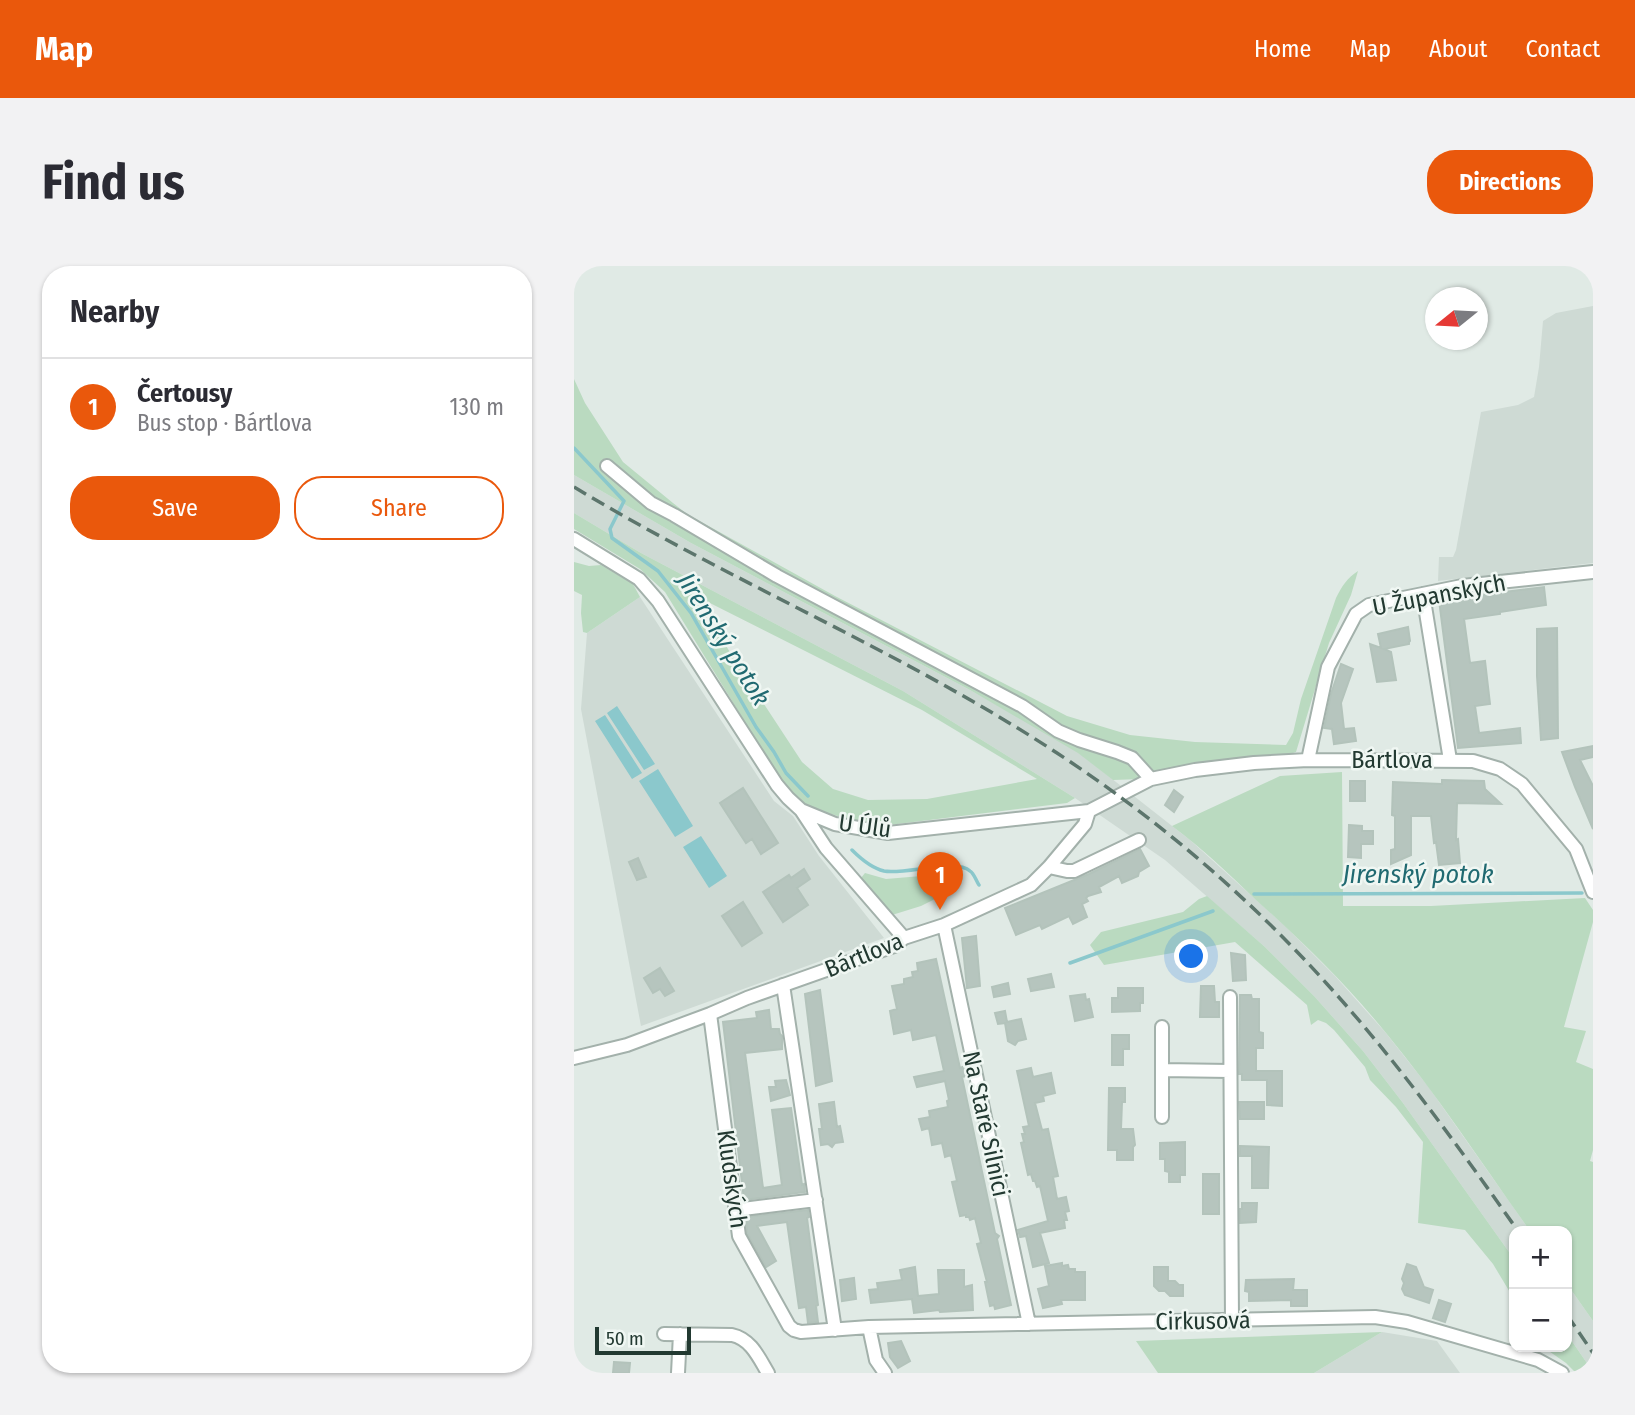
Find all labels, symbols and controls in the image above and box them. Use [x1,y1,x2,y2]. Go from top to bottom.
text: Map [35,29,93,69]
text: Home [1254,35,1311,63]
text: Map [1349,35,1391,63]
text: About [1429,35,1487,63]
text: Contact [1525,35,1600,63]
button: Directions [1427,150,1593,214]
text: Find us [42,153,185,212]
north arrow [1425,287,1488,350]
text: Nearby [70,294,159,330]
text: Čertousy [137,378,232,409]
text: 1 [88,393,98,421]
text: 130 m [450,393,504,421]
text: Bus stop · Bártlova [137,409,312,437]
button: Save [70,476,280,540]
button: Share [294,476,504,540]
water label: Jirenský potok [669,565,777,712]
street label: U Županských [1370,568,1508,622]
street label: Bártlova [1351,746,1433,774]
street label: U Úlů [837,807,893,844]
pin: 1 [917,852,963,910]
water label: Jirenský potok [1340,859,1494,890]
street label: Bártlova [821,927,907,983]
your location [1174,939,1208,973]
street label: Na Staré Silnici [957,1049,1015,1199]
street label: Kludských [711,1128,753,1230]
map controls [1509,1226,1572,1352]
button: + [1509,1226,1572,1289]
button: − [1509,1289,1572,1352]
street label: Cirkusová [1155,1306,1251,1336]
scale bar [595,1324,691,1356]
text: 50 m [606,1327,644,1350]

